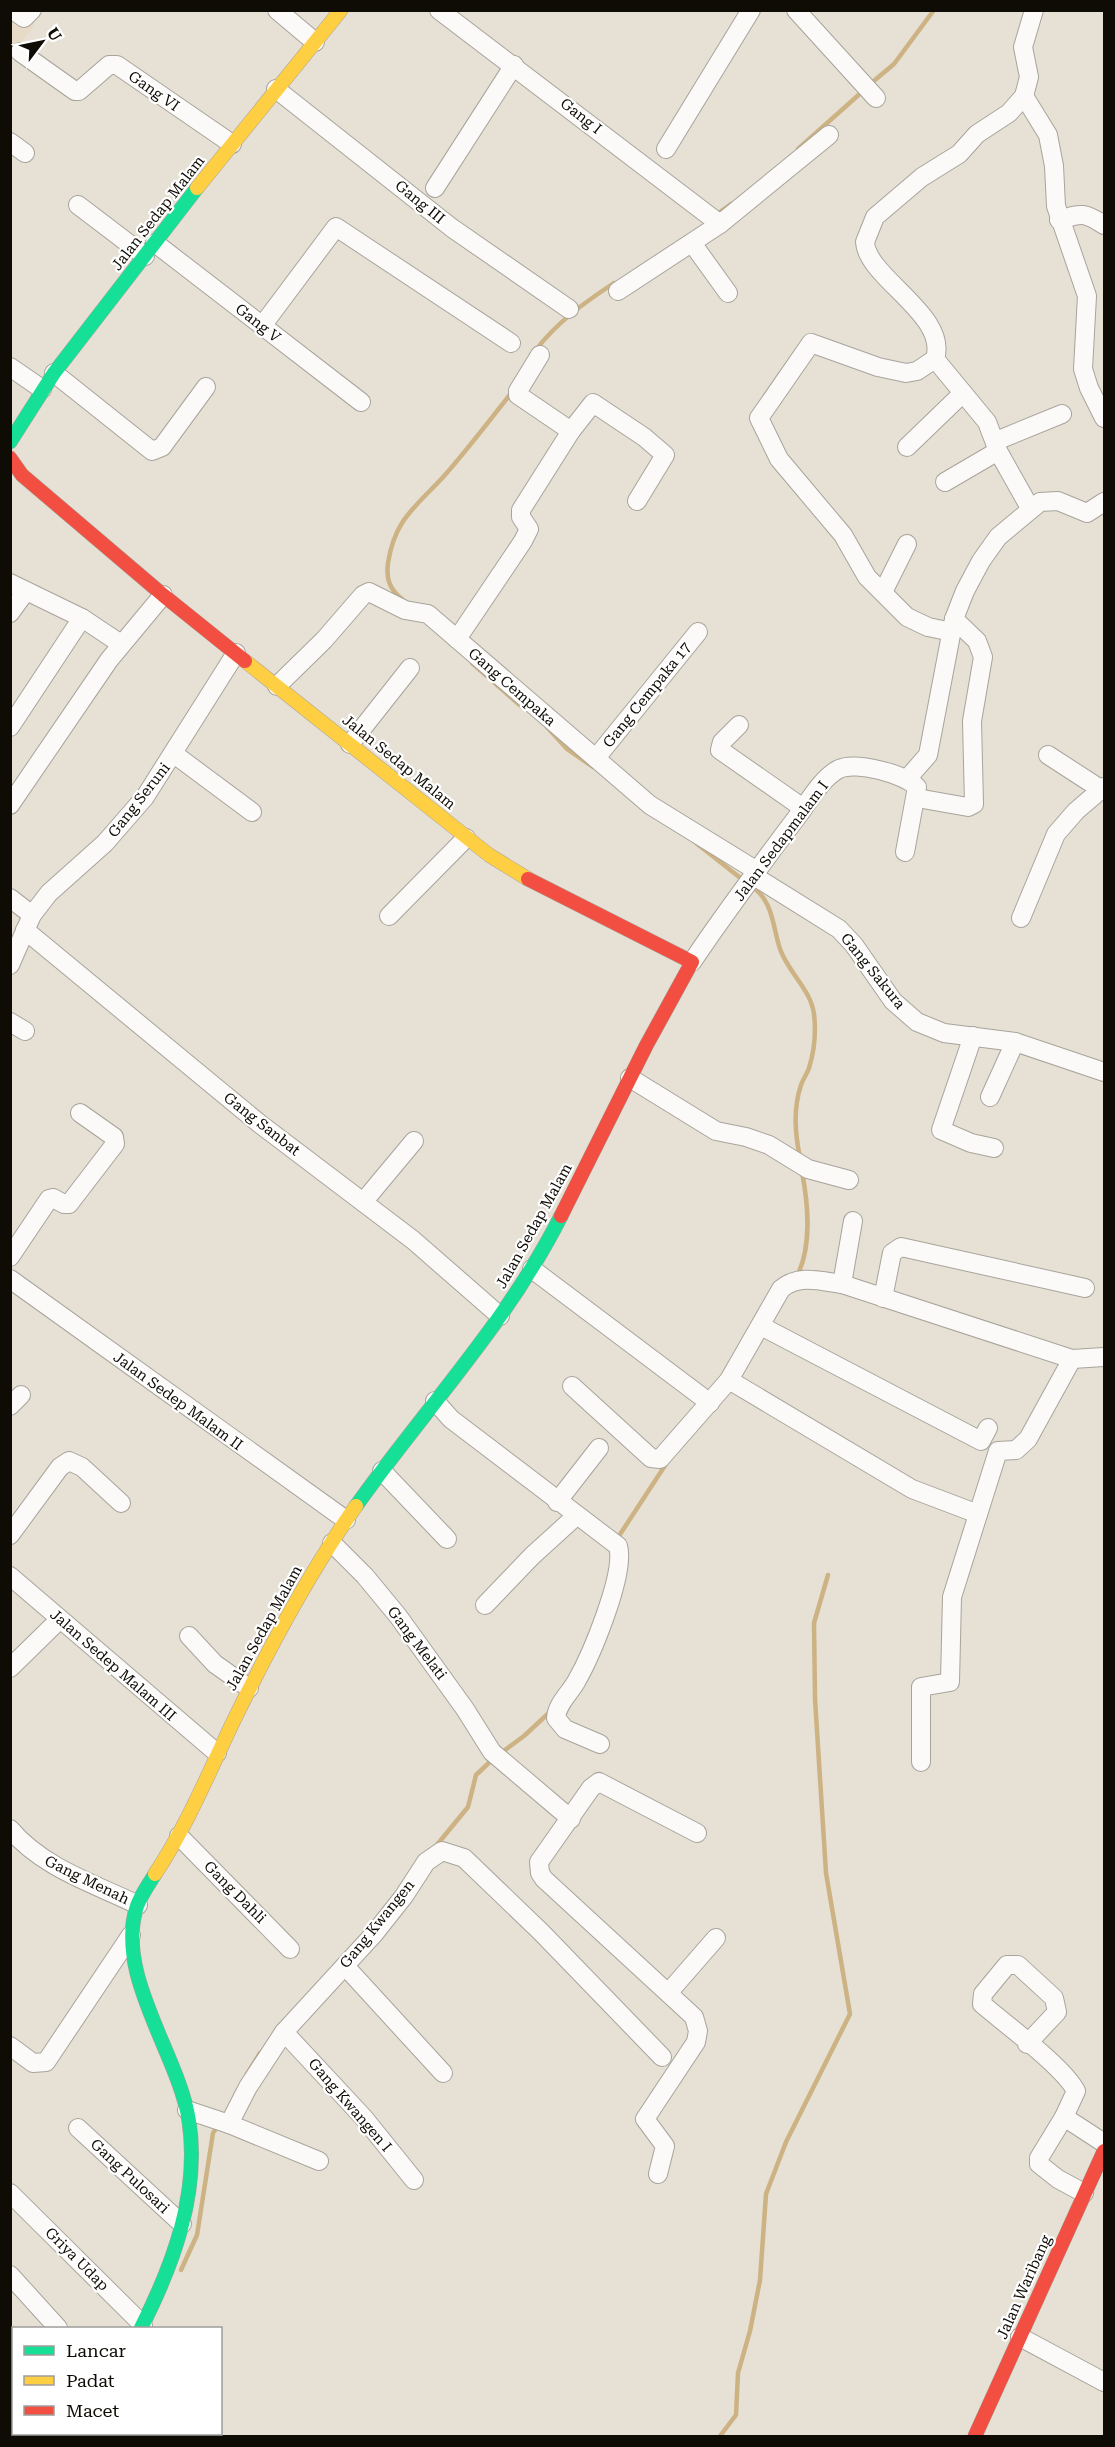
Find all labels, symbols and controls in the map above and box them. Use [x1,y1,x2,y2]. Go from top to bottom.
north arrow [12,12,72,72]
text: U [43,24,66,45]
street label: Gang VI [125,67,183,115]
street label: Gang I [557,94,605,138]
street label: Jalan Sedap Malam [108,152,209,274]
street label: Gang III [391,176,449,228]
street label: Gang V [232,300,285,347]
street label: Gang Cempaka 17 [599,639,695,751]
street label: Gang Cempaka [465,644,559,730]
street label: Jalan Sedap Malam [339,711,459,813]
street label: Gang Seruni [104,759,174,841]
street label: Jalan Sedapmalam I [730,777,832,905]
street label: Gang Sakura [837,929,909,1013]
street label: Gang Sanbat [220,1089,304,1160]
street label: Jalan Sedap Malam [492,1160,576,1292]
street label: Jalan Sedep Malam II [110,1348,246,1454]
street label: Jalan Sedap Malam [222,1562,306,1694]
street label: Gang Melati [384,1603,451,1683]
street label: Jalan Sedep Malam III [46,1605,180,1725]
street label: Gang Menah [42,1852,133,1908]
street label: Gang Dahli [200,1857,270,1927]
street label: Gang Kwangen [336,1876,418,1972]
street label: Gang Kwangen I [305,2055,395,2155]
street label: Gang Pulosari [87,2135,173,2217]
street label: Griya Udap [42,2224,113,2295]
street label: Jalan Waribang [993,2232,1055,2342]
legend [12,2327,222,2435]
text: Lancar [66,2340,126,2361]
text: Padat [66,2370,115,2391]
text: Macet [66,2400,119,2421]

